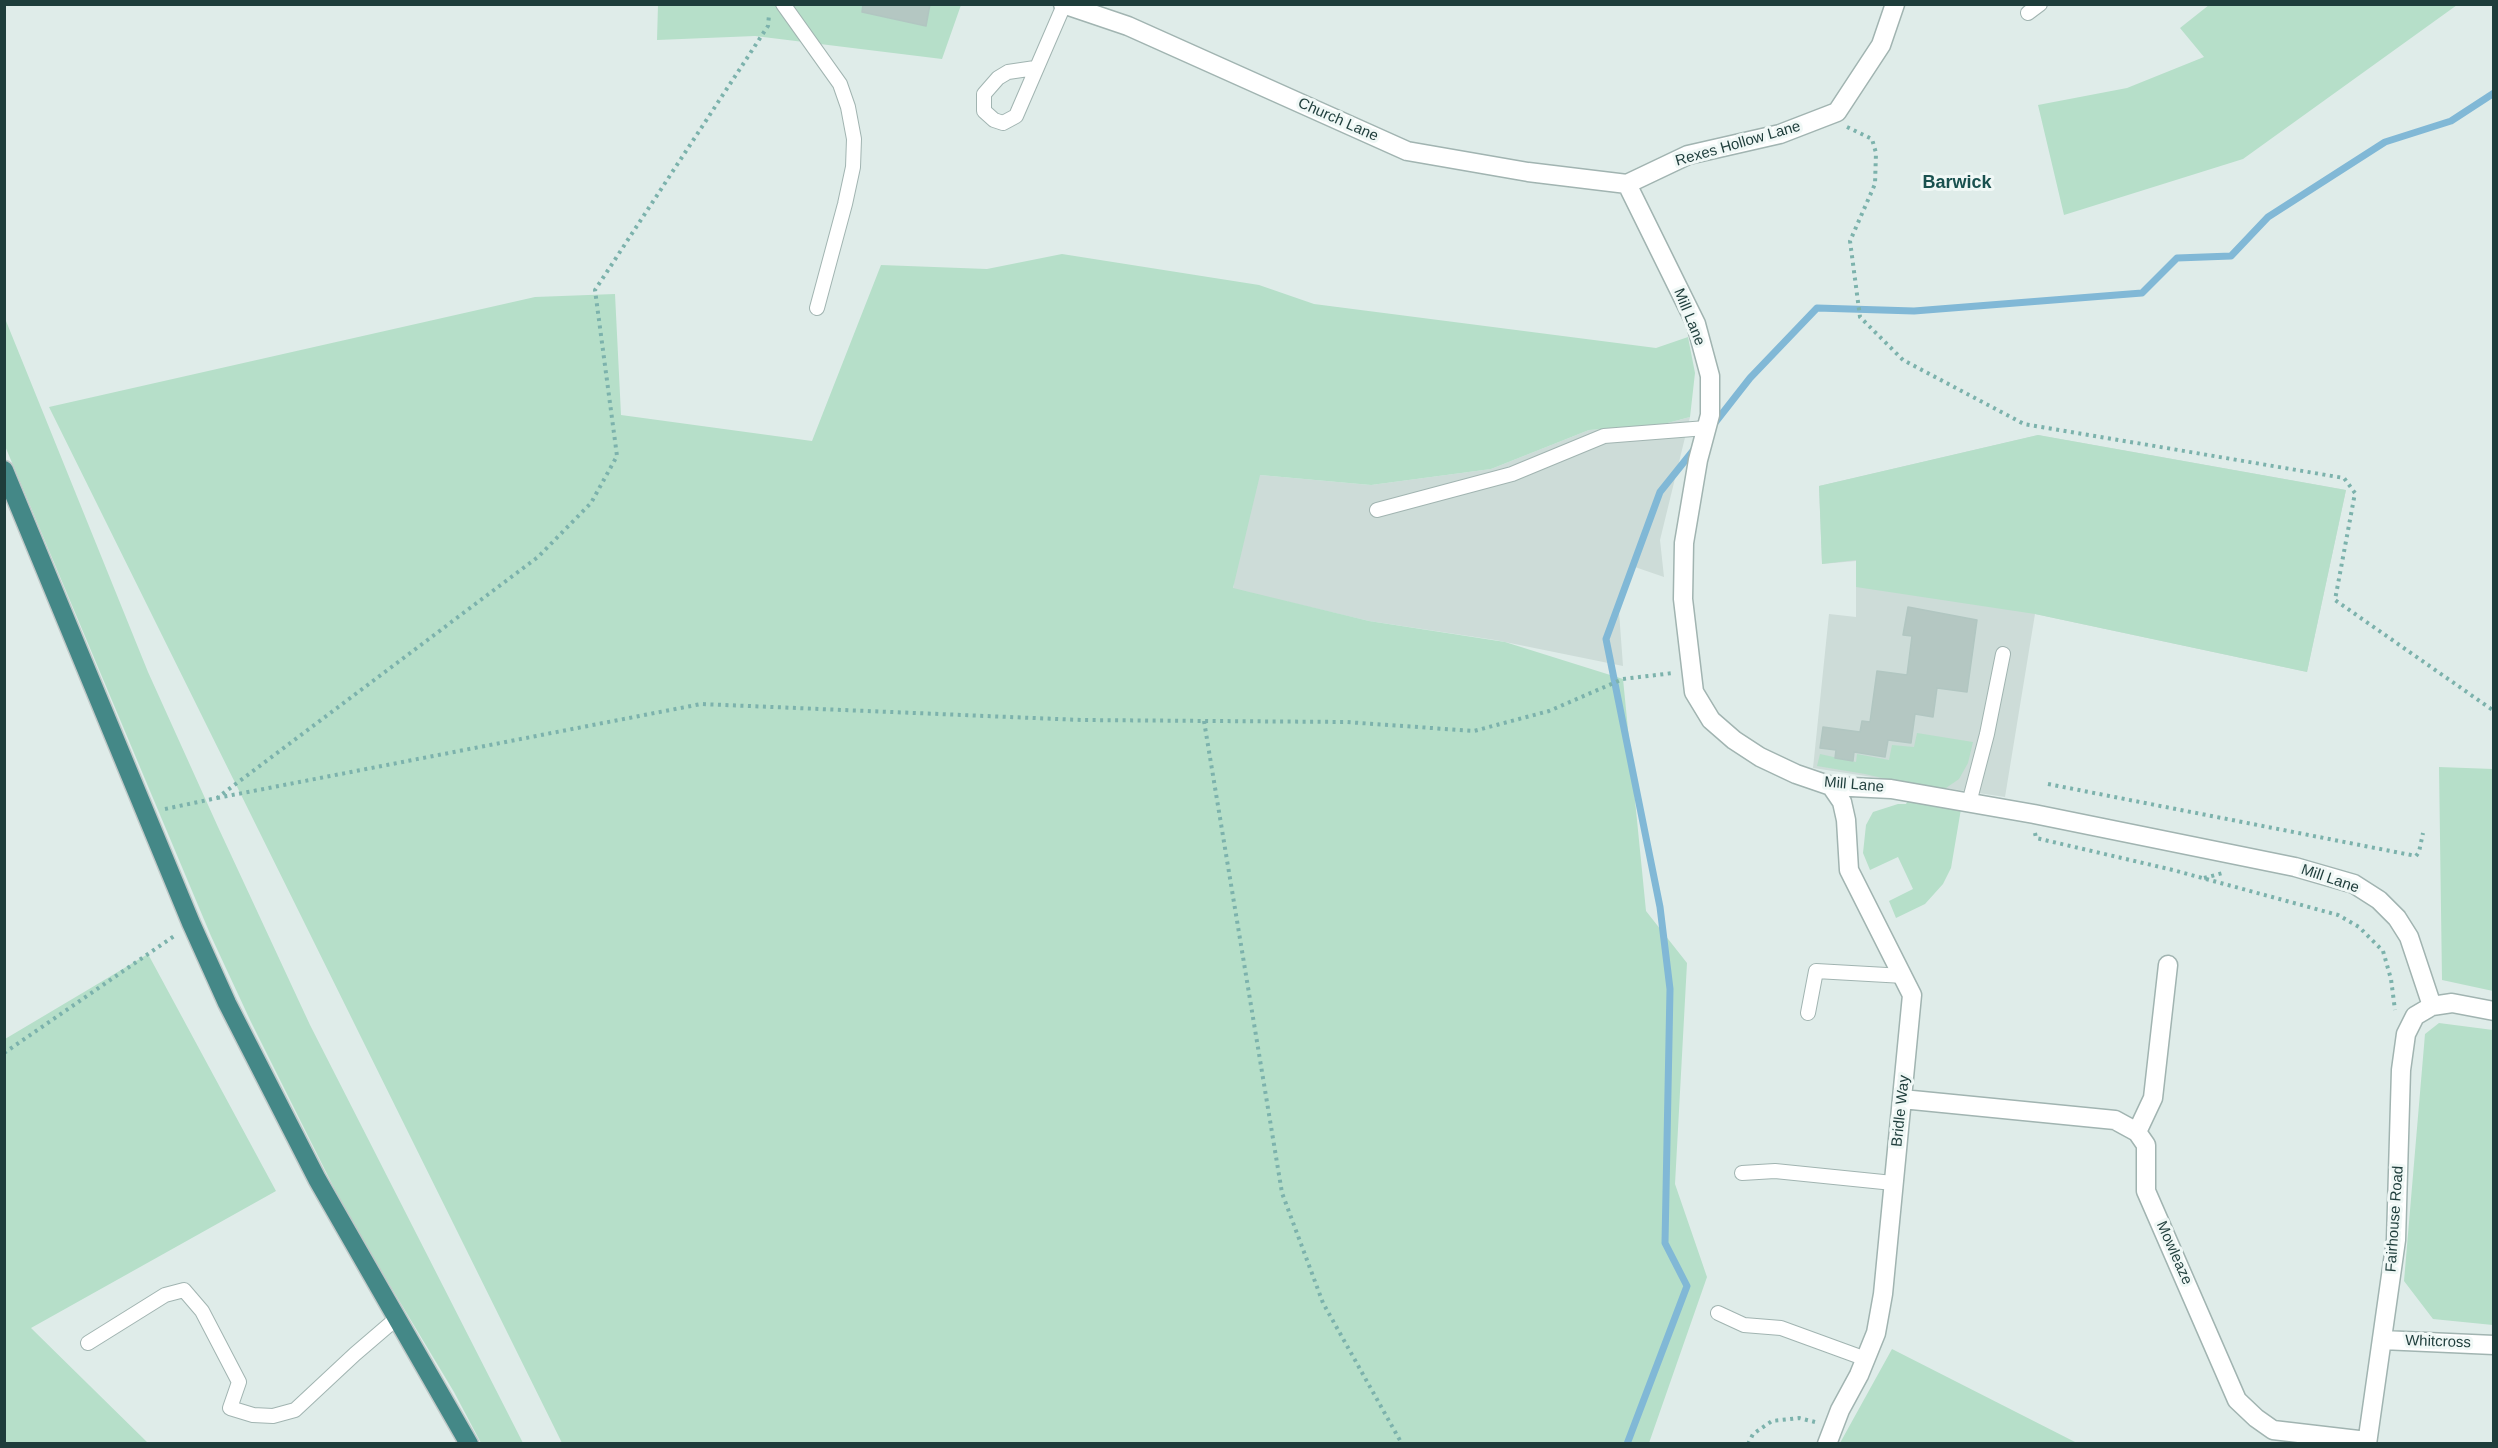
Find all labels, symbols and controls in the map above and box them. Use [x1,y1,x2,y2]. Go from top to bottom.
street label: Church Lane [1295,94,1381,146]
street label: Rexes Hollow Lane [1673,118,1803,170]
district label: Barwick [1922,172,1992,194]
street label: Mill Lane [1669,286,1709,348]
street label: Mill Lane [1823,773,1885,797]
street label: Mill Lane [2299,861,2361,897]
street label: Bridle Way [1888,1074,1914,1148]
street label: Fairhouse Road [2382,1165,2408,1273]
street label: Mowleaze [2152,1218,2196,1288]
street label: Whitcross [2405,1332,2471,1352]

